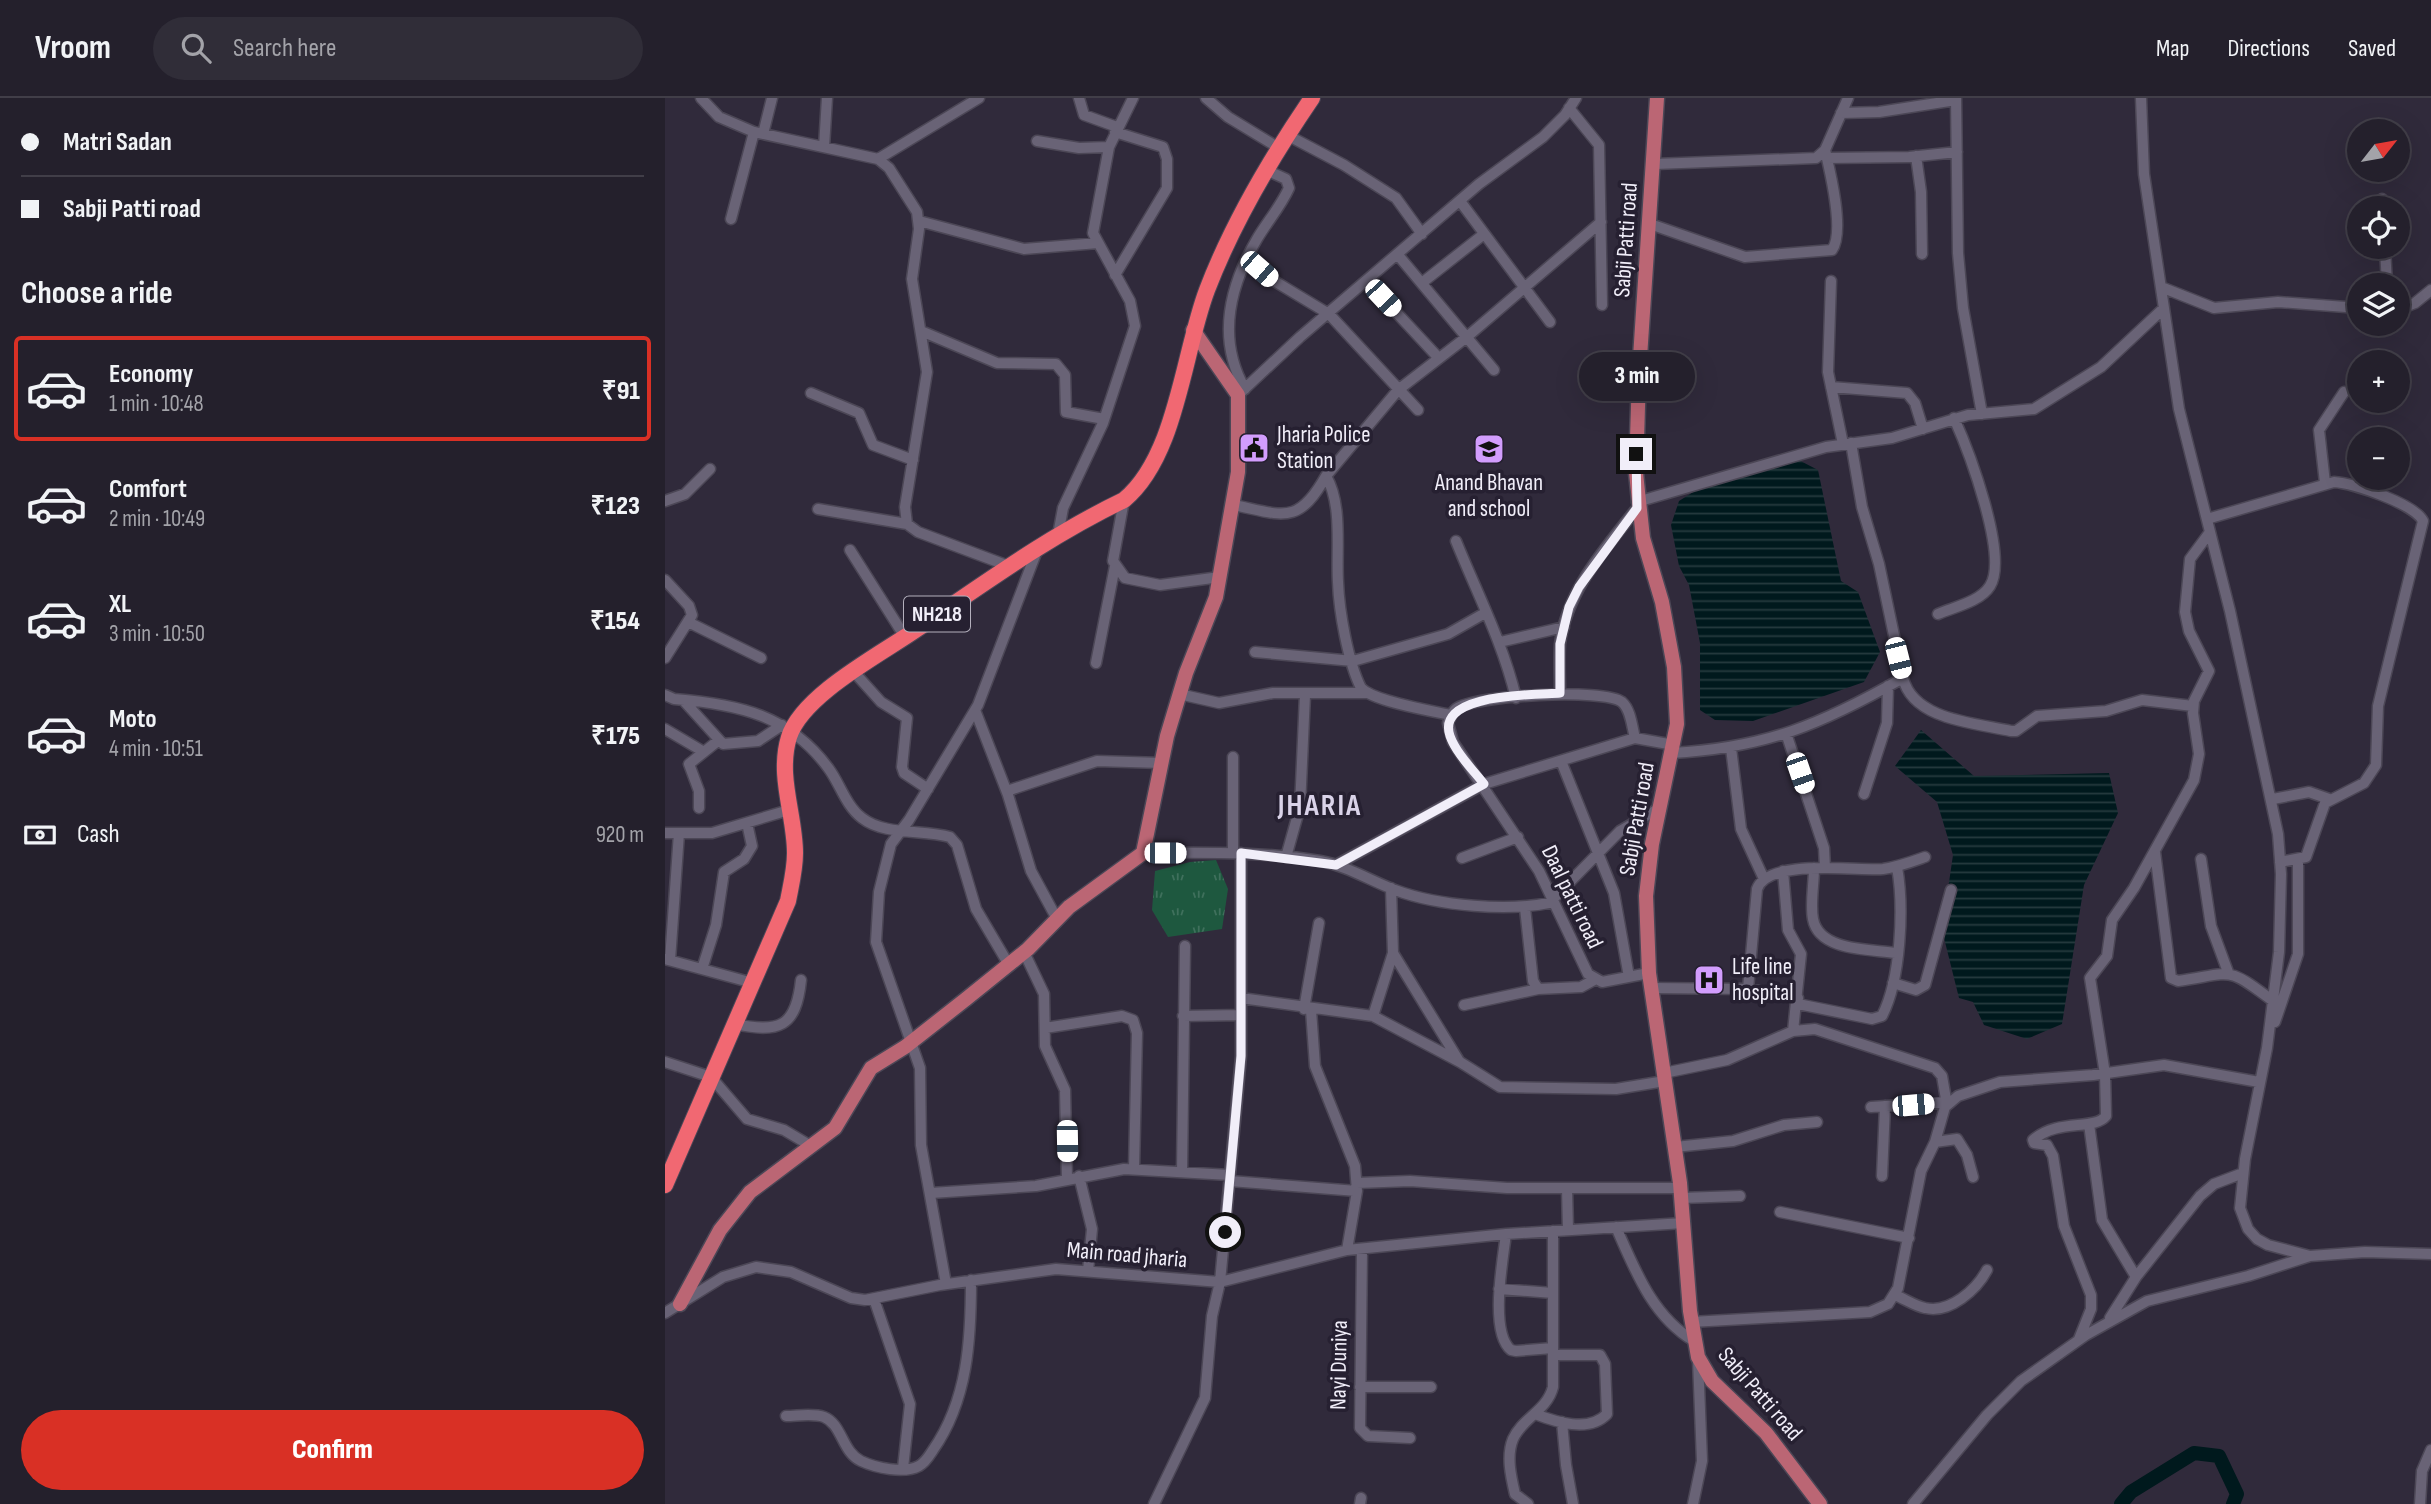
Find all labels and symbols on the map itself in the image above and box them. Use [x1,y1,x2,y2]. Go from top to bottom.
north arrow [2347,119,2410,182]
street label: Sabji Patti road [1608,182,1644,298]
car [1237,247,1282,291]
car [1361,275,1406,321]
callout: 3 min [1578,352,1694,402]
place label: Jharia Police Station [1276,421,1370,475]
public building icon: Jharia Police Station [1237,431,1271,465]
school or university icon: Anand Bhavan and school [1472,432,1506,466]
route end [1620,438,1652,470]
place label: Anand Bhavan and school [1434,469,1543,523]
road number: NH218 [904,596,970,632]
car [1883,635,1914,681]
car [1784,750,1817,796]
street label: Sabji Patti road [1613,760,1661,878]
district label: JHARIA [1277,788,1362,824]
street label: Daal patti road [1535,841,1609,953]
car [1145,843,1187,864]
place label: Life line hospital [1732,953,1793,1007]
hospital icon: Life line hospital [1692,963,1726,997]
car [1892,1093,1935,1117]
car [1057,1120,1078,1162]
route start [1209,1216,1241,1248]
street label: Main road jharia [1066,1236,1188,1274]
street label: Nayi Duniya [1324,1320,1354,1410]
street label: Sabji Patti road [1712,1342,1808,1446]

